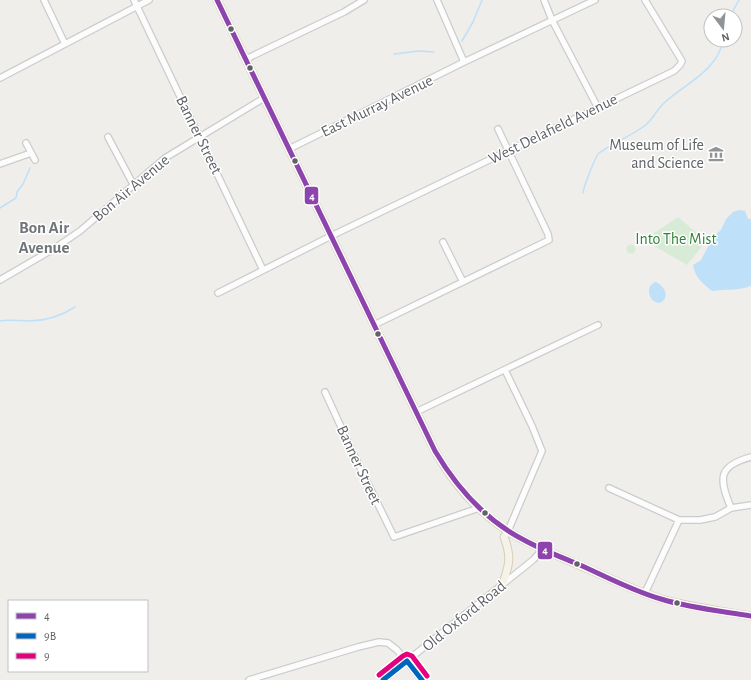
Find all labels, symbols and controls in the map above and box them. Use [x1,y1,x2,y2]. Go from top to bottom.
north arrow [703,8,743,48]
unlabelled marker [226,24,236,34]
text: N [720,31,731,43]
unlabelled marker [245,63,255,73]
street label: East Murray Avenue [319,72,436,141]
street label: West Delafield Avenue [486,91,620,167]
street label: Banner Street [173,93,225,177]
place label: Museum of Life and Science [609,137,704,171]
museum icon: Museum of Life and Science [707,145,725,163]
street label: Bon Air Avenue [90,151,172,225]
unlabelled marker [290,156,300,166]
line badge: 4 [304,186,319,205]
text: 4 [309,191,315,202]
district label: Bon Air Avenue [18,219,70,256]
park label: Into The Mist [635,231,717,247]
unlabelled marker [373,329,383,339]
street label: Banner Street [334,423,384,507]
unlabelled marker [480,508,490,518]
line badge: 4 [537,541,553,560]
text: 4 [542,545,548,556]
unlabelled marker [572,559,582,569]
street label: Old Oxford Road [419,578,509,654]
unlabelled marker [672,598,682,608]
legend [8,600,148,672]
text: 4 [44,610,50,622]
text: 9B [44,630,56,642]
text: 9 [44,650,50,662]

